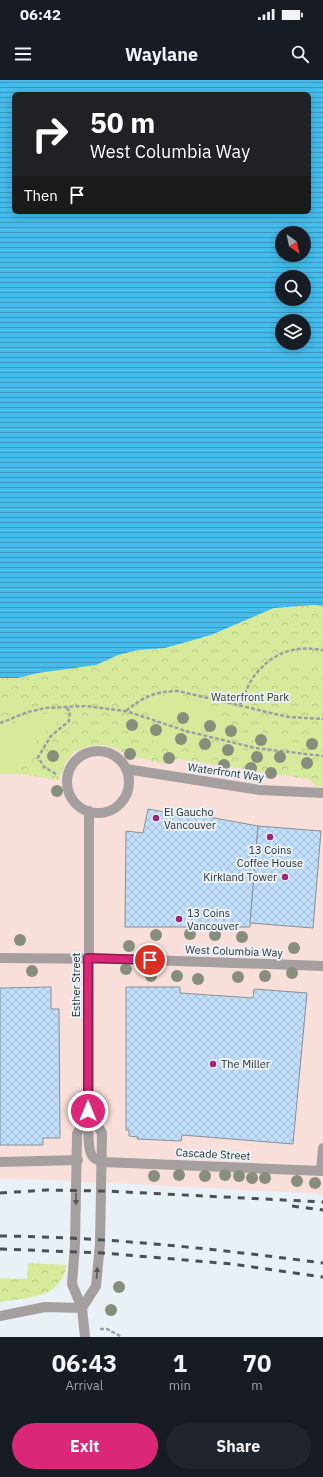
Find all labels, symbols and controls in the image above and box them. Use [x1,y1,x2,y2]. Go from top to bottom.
text: 06:42 [20,5,61,24]
icon: menu [12,43,34,65]
text: Waylane [125,43,198,66]
icon: search [289,43,311,65]
text: 50 m [90,104,155,141]
icon: right [24,108,76,160]
text: West Columbia Way [90,140,250,163]
icon: arrive [66,184,88,206]
text: Then [24,186,58,205]
north arrow [275,226,311,262]
map controls [275,226,311,350]
button: search [275,270,311,306]
button: layers [275,314,311,350]
park label: Waterfront Park [211,690,289,704]
street label: Waterfront Way [187,760,266,784]
place label: El Gaucho Vancouver [164,805,216,832]
marker: El Gaucho Vancouver [151,813,161,823]
marker: 13 Coins Coffee House [265,832,275,842]
place label: 13 Coins Coffee House [237,843,303,870]
place label: Kirkland Tower [203,870,277,884]
marker: Kirkland Tower [280,872,290,882]
place label: 13 Coins Vancouver [187,906,239,933]
marker: 13 Coins Vancouver [174,914,184,924]
street label: West Columbia Way [185,942,284,960]
pin [133,943,167,977]
icon: arrive [139,949,161,971]
street label: Esther Street [69,953,83,1017]
place label: The Miller [221,1057,270,1071]
marker: The Miller [208,1059,218,1069]
position arrow [67,1090,109,1132]
street label: Cascade Street [175,1145,251,1163]
one-way arrow [73,1193,79,1206]
one-way arrow [93,1267,100,1279]
text: 06:43 [52,1347,117,1379]
text: 1 [173,1347,187,1379]
text: 70 [242,1347,271,1379]
text: Arrival [65,1377,103,1394]
text: min [169,1377,191,1394]
text: m [251,1377,263,1394]
button: Exit [12,1423,158,1469]
button: Share [166,1423,311,1469]

